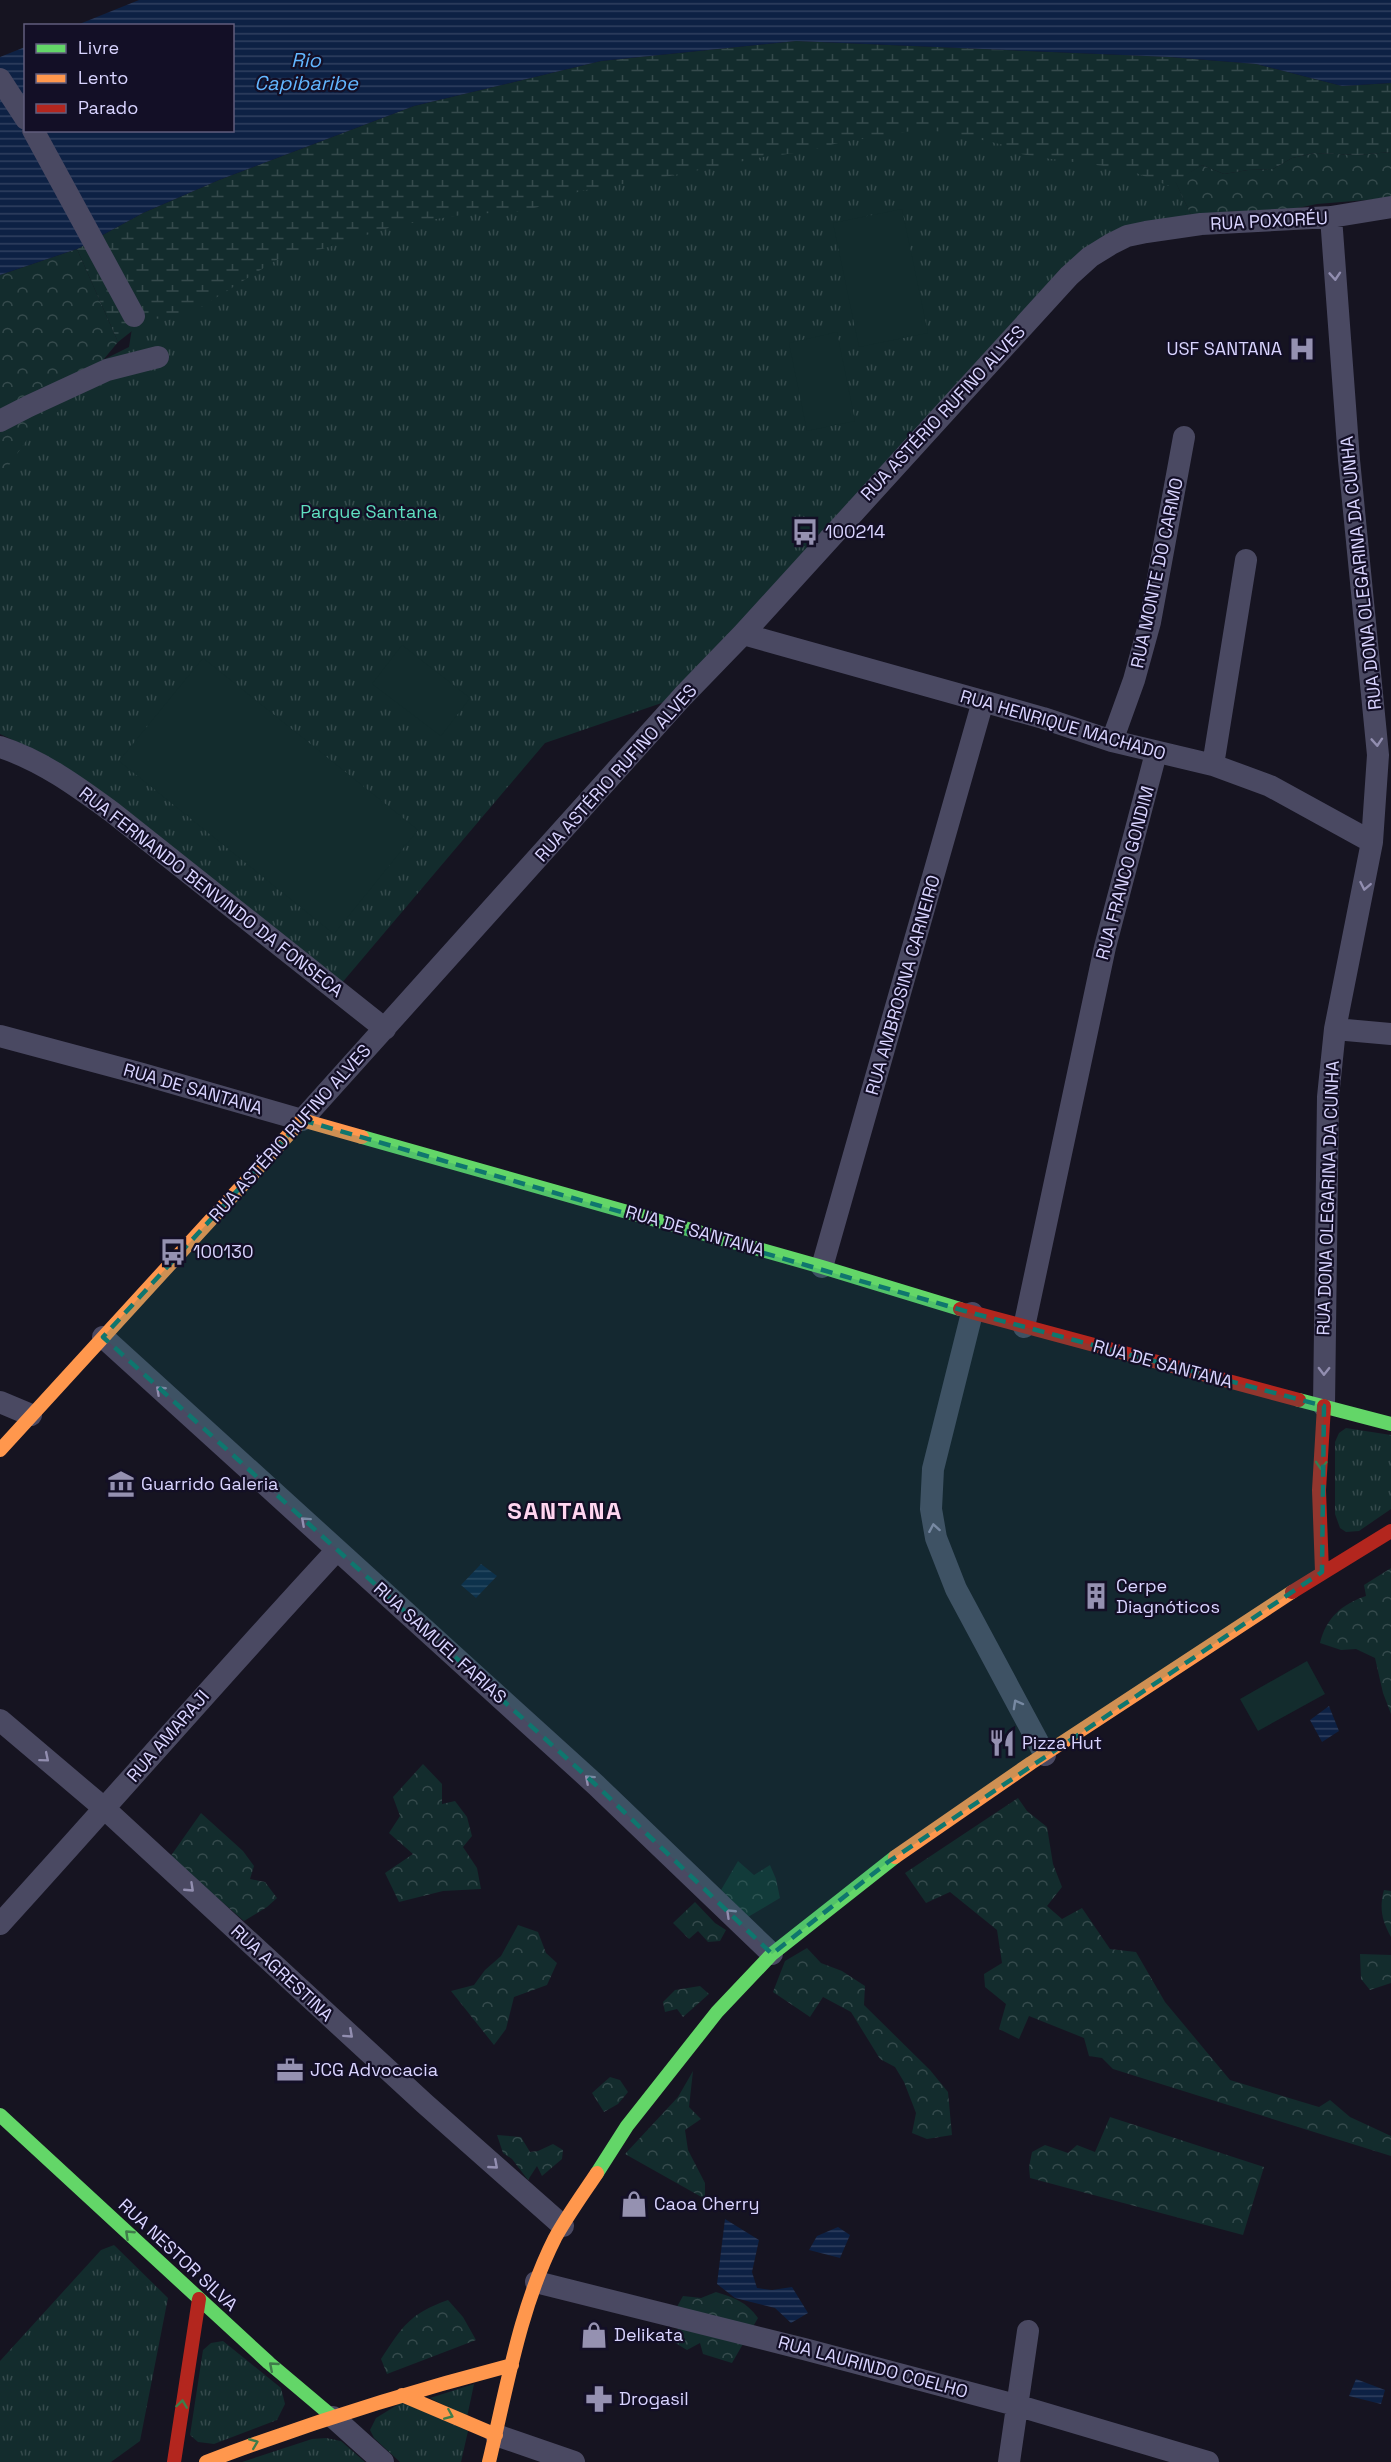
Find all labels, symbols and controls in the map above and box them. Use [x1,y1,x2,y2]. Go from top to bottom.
legend [24,24,234,132]
text: Livre [78,36,119,59]
water label: Rio Capibaribe [254,47,359,96]
text: Lento [78,66,128,89]
text: Parado [78,96,138,119]
street label: RUA POXORÉU [1210,206,1328,235]
one-way arrow [1328,271,1341,280]
street label: RUA ASTÉRIO RUFINO ALVES [855,320,1030,505]
hospital icon: USF SANTANA [1287,334,1317,364]
place label: USF SANTANA [1167,337,1282,360]
street label: RUA DONA OLEGARINA DA CUNHA [1335,435,1386,711]
street label: RUA MONTE DO CARMO [1125,476,1188,670]
park label: Parque Santana [300,500,438,523]
bus stop icon: 100214 [790,517,820,547]
place label: 100214 [825,520,885,543]
street label: RUA ASTÉRIO RUFINO ALVES [530,679,702,866]
street label: RUA HENRIQUE MACHADO [958,684,1169,765]
one-way arrow [1370,737,1383,746]
street label: RUA FERNANDO BENVINDO DA FONSECA [75,781,348,1002]
street label: RUA FRANCO GONDIM [1090,783,1159,962]
street label: RUA AMBROSINA CARNEIRO [860,872,945,1098]
one-way arrow [1359,880,1372,890]
street label: RUA ASTÉRIO RUFINO ALVES [204,1039,376,1226]
street label: RUA DE SANTANA [121,1058,265,1119]
street label: RUA DONA OLEGARINA DA CUNHA [1311,1060,1344,1336]
street label: RUA DE SANTANA [623,1200,767,1261]
bus stop icon: 100130 [158,1237,188,1267]
place label: 100130 [193,1240,254,1263]
street label: RUA DE SANTANA [1091,1334,1235,1393]
one-way arrow [1318,1367,1330,1376]
one-way arrow [157,1386,167,1397]
one-way arrow [1314,1460,1327,1469]
museum icon: Guarrido Galeria [106,1469,136,1499]
place label: Guarrido Galeria [141,1472,278,1495]
district label: SANTANA [507,1495,623,1526]
one-way arrow [301,1517,311,1528]
one-way arrow [928,1523,941,1533]
place label: Cerpe Diagnóticos [1116,1574,1220,1618]
street label: RUA SAMUEL FARIAS [369,1577,512,1708]
building icon: Cerpe Diagnóticos [1081,1581,1111,1611]
street label: RUA AMARAJI [121,1685,214,1786]
one-way arrow [1013,1700,1024,1710]
restaurant icon: Pizza Hut [987,1728,1017,1758]
place label: Pizza Hut [1022,1731,1102,1754]
one-way arrow [38,1751,49,1762]
one-way arrow [585,1775,596,1786]
one-way arrow [183,1881,194,1892]
one-way arrow [727,1910,738,1921]
street label: RUA AGRESTINA [226,1919,338,2026]
one-way arrow [342,2027,352,2038]
office icon: JCG Advocacia [275,2055,305,2085]
place label: JCG Advocacia [310,2058,438,2081]
one-way arrow [487,2158,497,2169]
shop icon: Caoa Cherry [619,2189,649,2219]
place label: Caoa Cherry [654,2192,760,2215]
street label: RUA NESTOR SILVA [114,2193,243,2316]
one-way arrow [125,2230,136,2241]
shop icon: Delikata [579,2320,609,2350]
place label: Delikata [614,2323,683,2346]
street label: RUA LAURINDO COELHO [776,2330,971,2403]
one-way arrow [269,2362,280,2373]
pharmacy icon: Drogasil [584,2384,614,2414]
place label: Drogasil [619,2387,689,2410]
one-way arrow [175,2399,188,2409]
one-way arrow [443,2408,454,2420]
one-way arrow [248,2438,259,2450]

